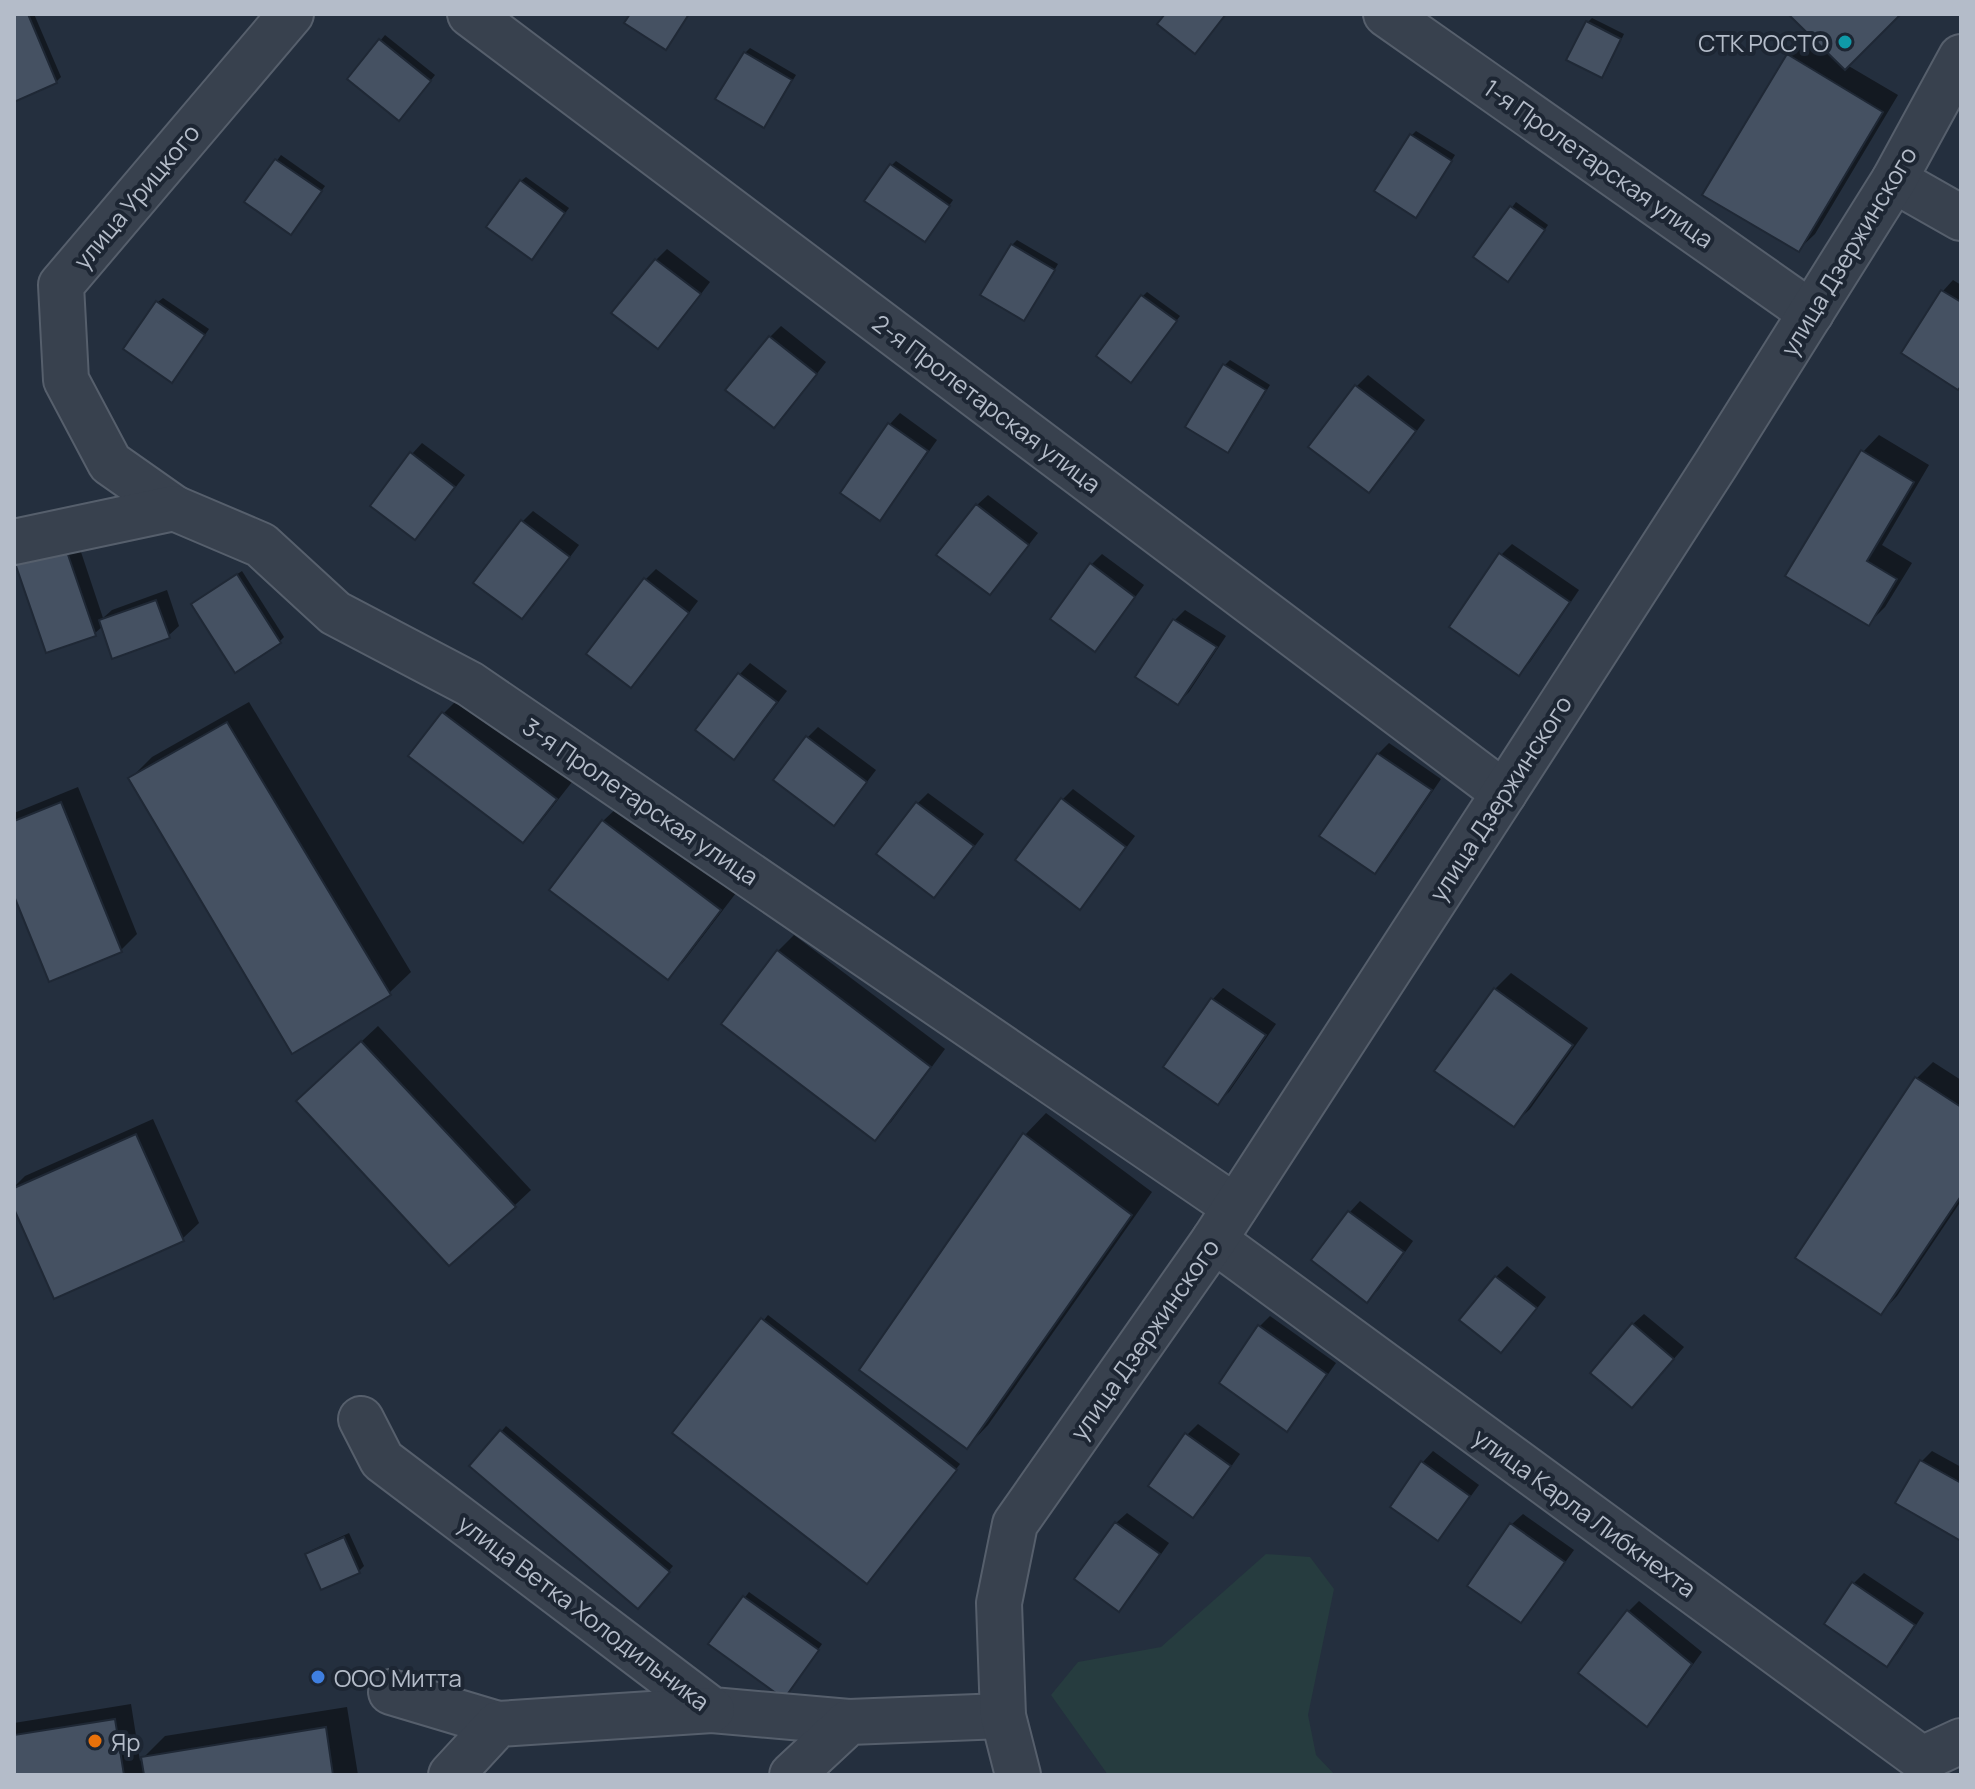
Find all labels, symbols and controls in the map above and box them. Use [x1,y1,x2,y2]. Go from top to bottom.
place label: СТК РОСТО [1698,26,1829,59]
marker: СТК РОСТО [1836,33,1854,51]
street label: 1-я Пролетарская улица [1477,71,1721,255]
street label: улица Урицкого [65,116,207,276]
street label: улица Дзержинского [1772,140,1924,362]
street label: 2-я Пролетарская улица [866,306,1108,500]
street label: улица Дзержинского [1421,689,1579,907]
street label: 3-я Пролетарская улица [517,710,765,892]
street label: улица Дзержинского [1062,1232,1226,1446]
street label: улица Карла Либкнехта [1467,1420,1703,1604]
street label: улица Ветка Холодильника [451,1506,717,1718]
place label: ООО Митта [334,1661,462,1694]
marker: ООО Митта [309,1668,327,1686]
place label: Яр [111,1725,140,1758]
marker: Яр [86,1732,104,1750]

